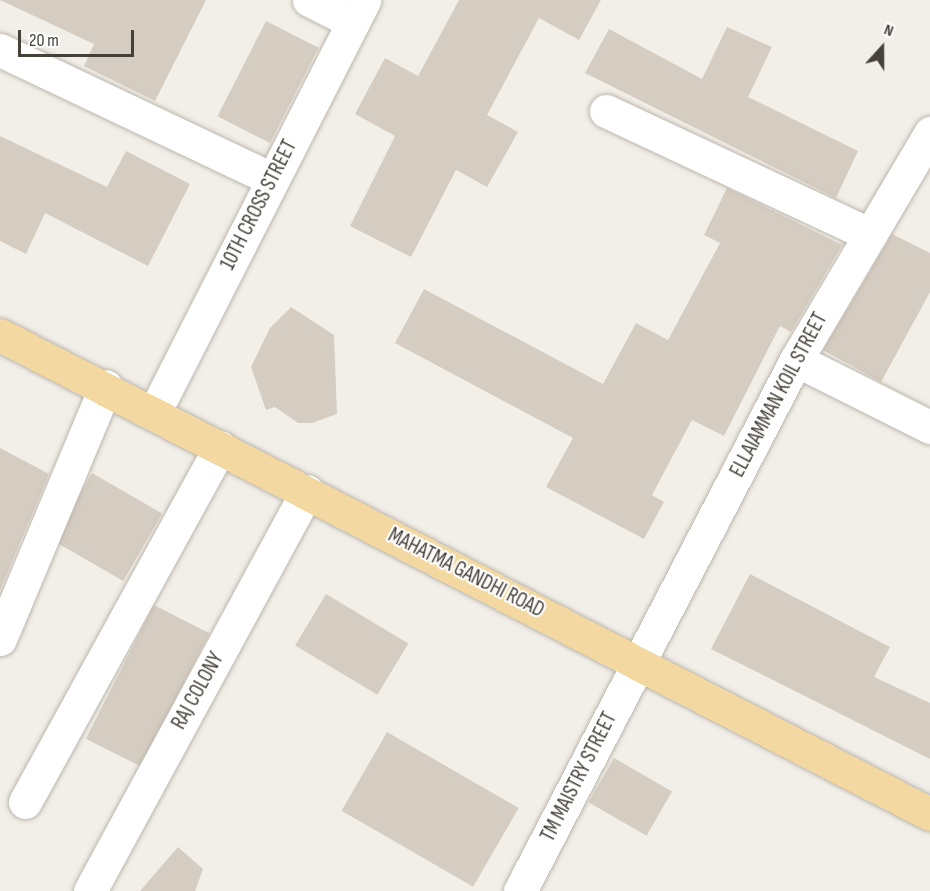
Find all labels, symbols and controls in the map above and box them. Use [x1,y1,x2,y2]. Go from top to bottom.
scale bar [21,18,136,56]
north arrow [852,18,912,78]
text: N [881,20,896,41]
text: 20 m [29,30,59,51]
street label: 10TH CROSS STREET [215,136,303,274]
street label: ELLAIAMMAN KOIL STREET [725,309,833,481]
street label: MAHATMA GANDHI ROAD [384,523,548,623]
street label: RAJ COLONY [167,648,229,734]
street label: TM MAISTRY STREET [536,708,622,846]

